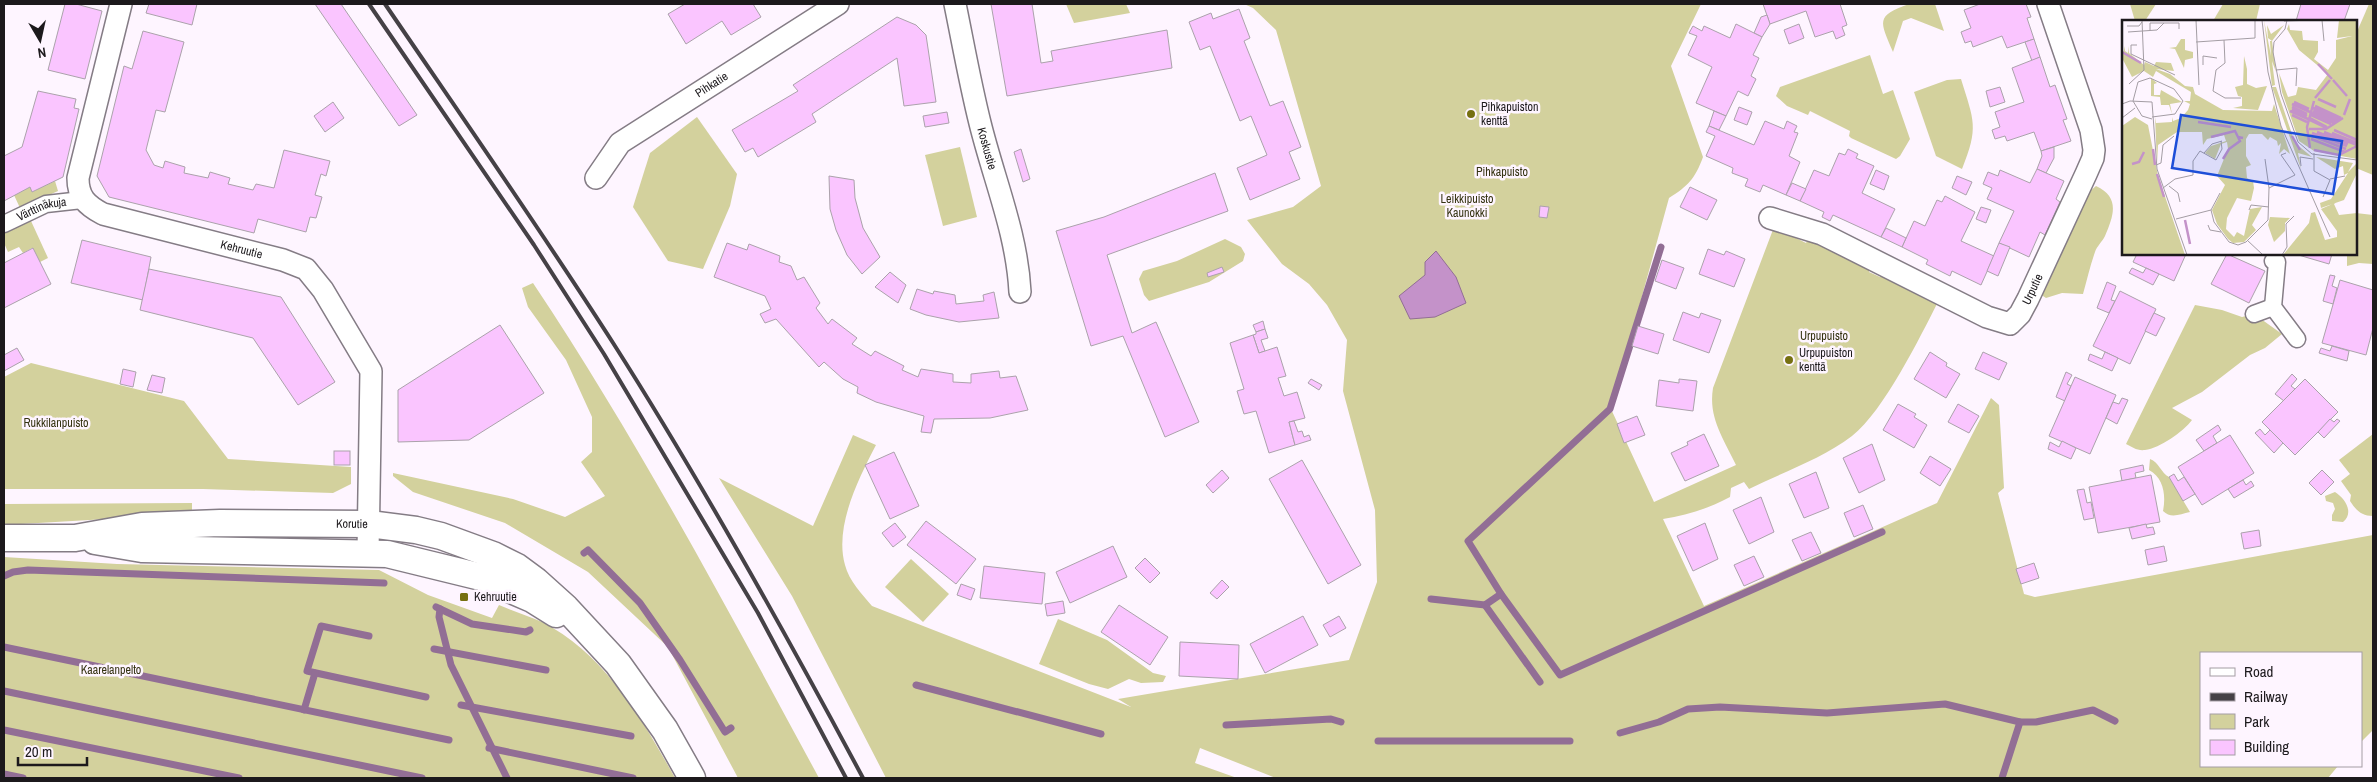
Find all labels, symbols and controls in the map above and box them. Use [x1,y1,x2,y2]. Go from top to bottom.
north arrow [15,15,65,65]
inset map [2122,20,2357,255]
text: N [37,43,48,62]
street label: Pihkatie [692,68,731,101]
place label: Pihkapuiston kenttä [1481,99,1538,129]
marker: Pihkapuiston kenttä [1465,108,1477,120]
street label: Koskustie [973,126,1001,172]
park label: Pihkapuisto [1476,164,1528,180]
park label: Leikkipuisto Kaunokki [1440,191,1494,221]
street label: Värttinäkuja [14,194,68,225]
street label: Kehruutie [219,236,264,262]
street label: Urputie [2018,271,2047,308]
park label: Urpupuisto [1800,328,1848,344]
place label: Urpupuiston kenttä [1799,345,1853,375]
marker: Urpupuiston kenttä [1783,354,1795,366]
park label: Rukkilanpuisto [23,415,89,431]
street label: Korutie [336,516,368,532]
place label: Kehruutie [474,589,517,605]
marker: Kehruutie [458,591,470,603]
legend [2200,652,2362,767]
text: Road [2244,661,2273,682]
park label: Kaarelanpelto [81,662,141,678]
text: Railway [2244,686,2289,707]
text: Park [2244,711,2270,732]
scale bar [18,734,86,766]
text: Building [2244,736,2289,757]
text: 20 m [25,741,52,762]

